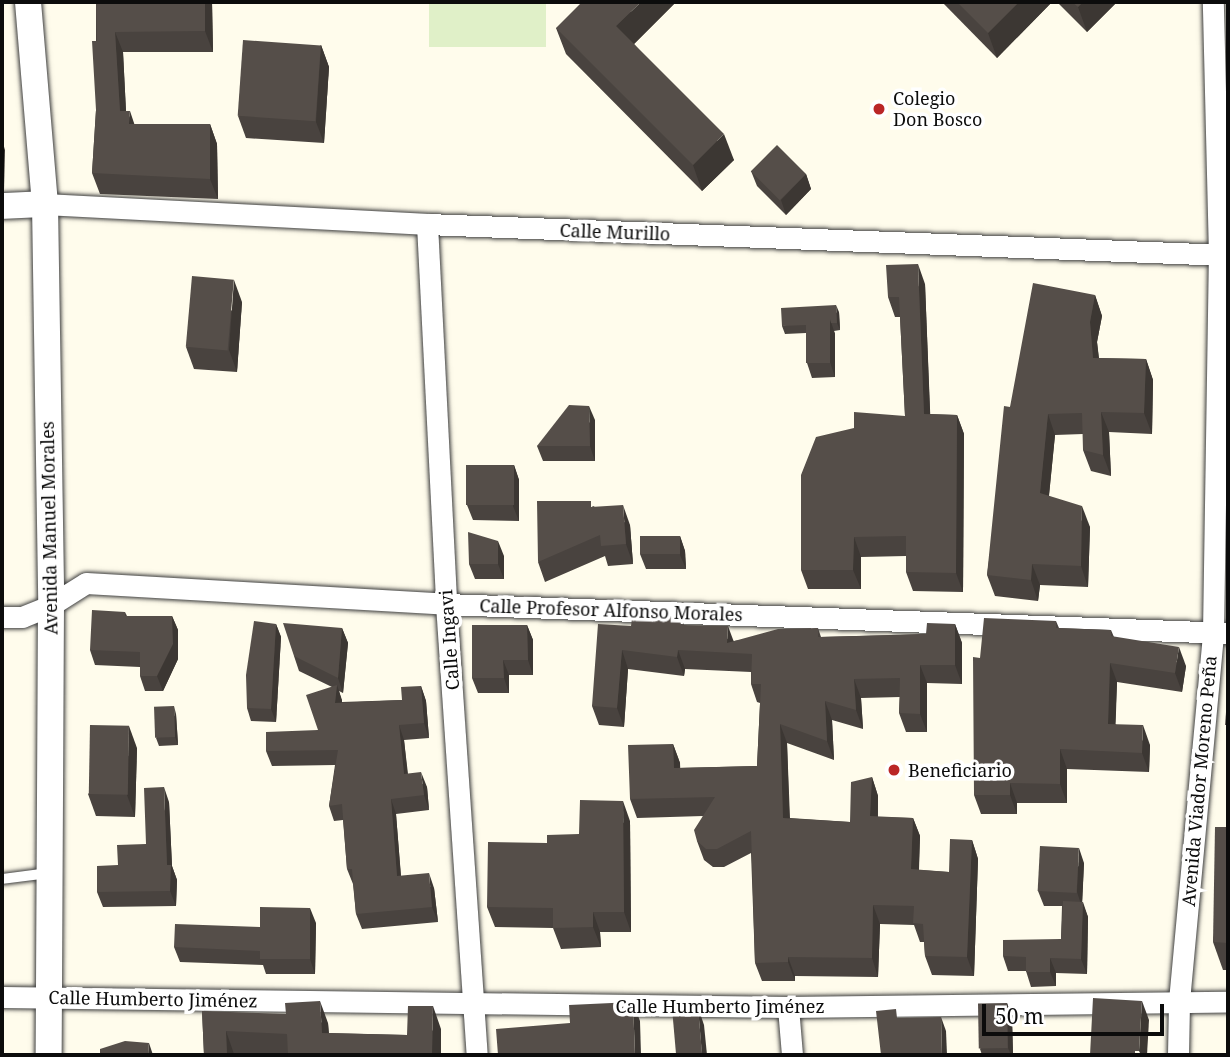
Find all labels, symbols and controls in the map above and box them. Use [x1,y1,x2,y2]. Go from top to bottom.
place label: Colegio Don Bosco [893,88,982,130]
marker: Colegio Don Bosco [871,101,887,117]
street label: Calle Murillo [559,219,671,245]
street label: Avenida Manuel Morales [36,421,62,635]
street label: Calle Ingavi [435,589,463,691]
street label: Calle Profesor Alfonso Morales [479,595,743,625]
street label: Avenida Viador Moreno Peña [1177,655,1221,907]
place label: Beneficiario [908,759,1012,781]
marker: Beneficiario [886,762,902,778]
street label: Calle Humberto Jiménez [48,986,258,1012]
scale bar [985,990,1167,1034]
street label: Calle Humberto Jiménez [615,995,825,1017]
text: 50 m [995,1002,1044,1030]

